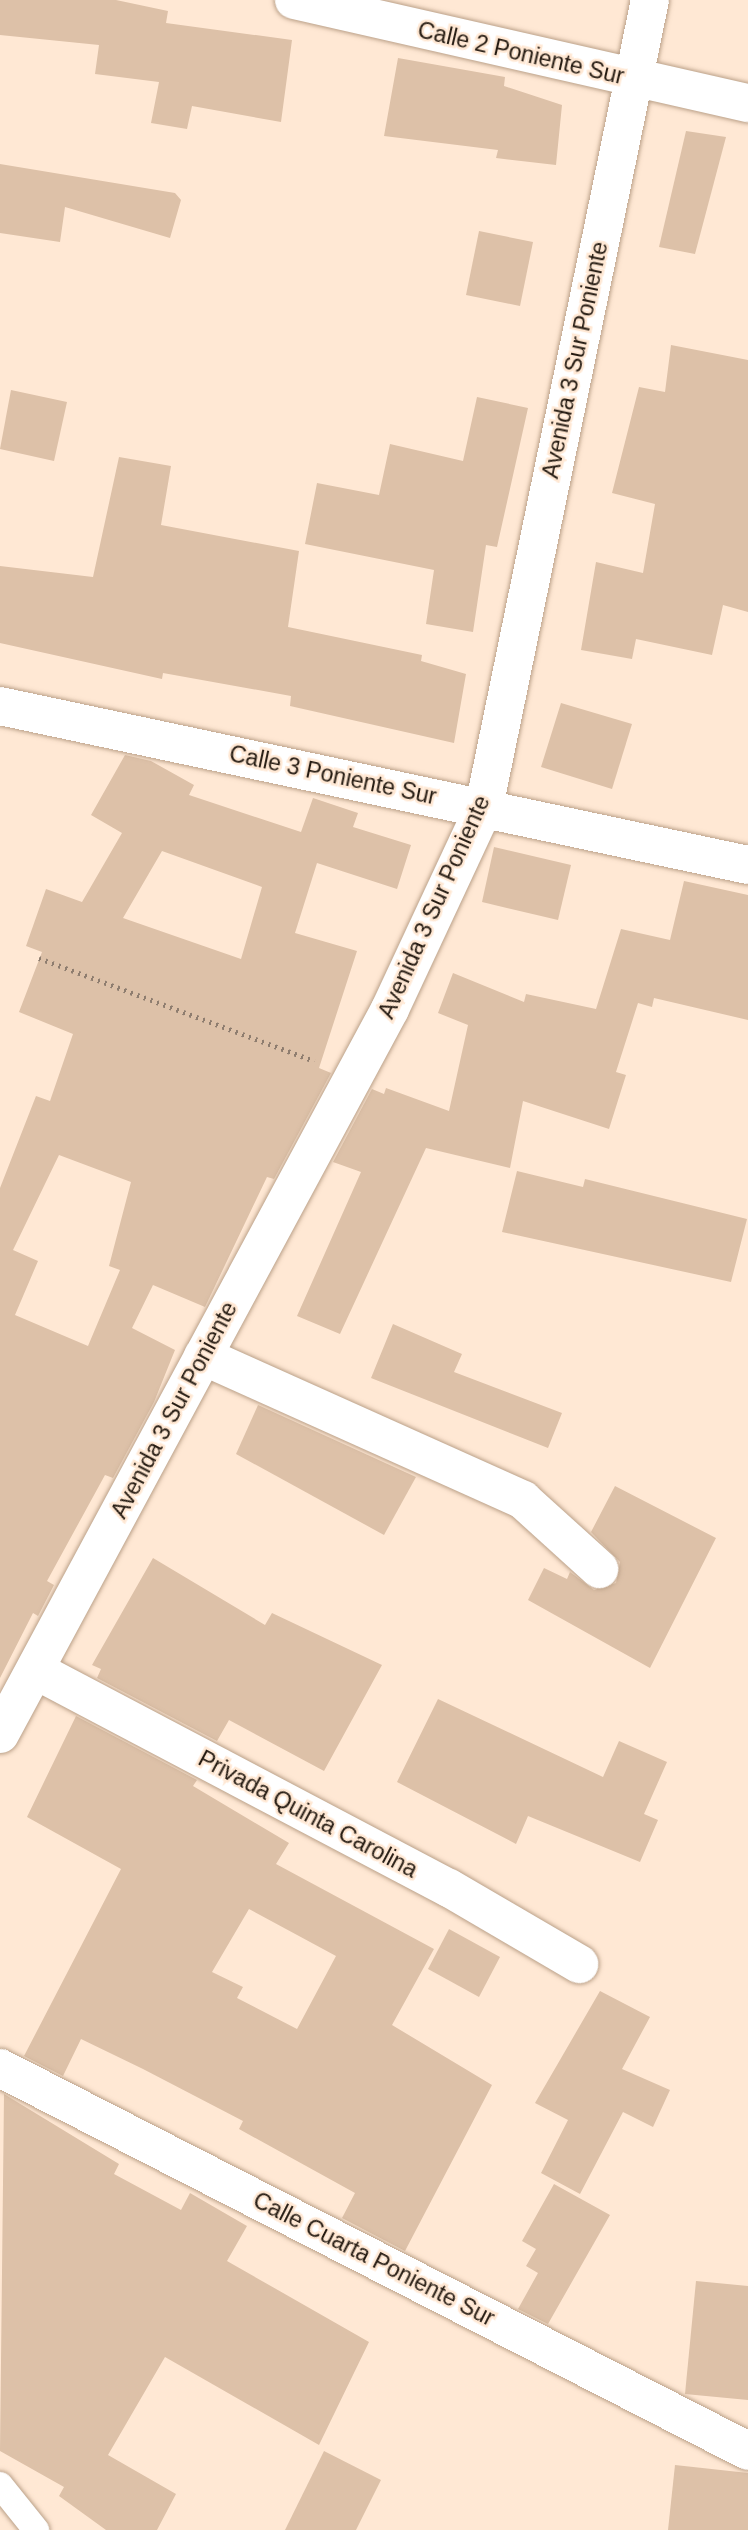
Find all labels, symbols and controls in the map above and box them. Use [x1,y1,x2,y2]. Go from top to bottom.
street label: Calle 2 Poniente Sur [415,16,627,90]
street label: Avenida 3 Sur Poniente [536,239,614,481]
street label: Calle 3 Poniente Sur [227,740,439,810]
street label: Avenida 3 Sur Poniente [372,791,496,1023]
street label: Avenida 3 Sur Poniente [105,1297,243,1523]
street label: Privada Quinta Carolina [194,1744,422,1884]
street label: Calle Cuarta Poniente Sur [249,2186,499,2332]

